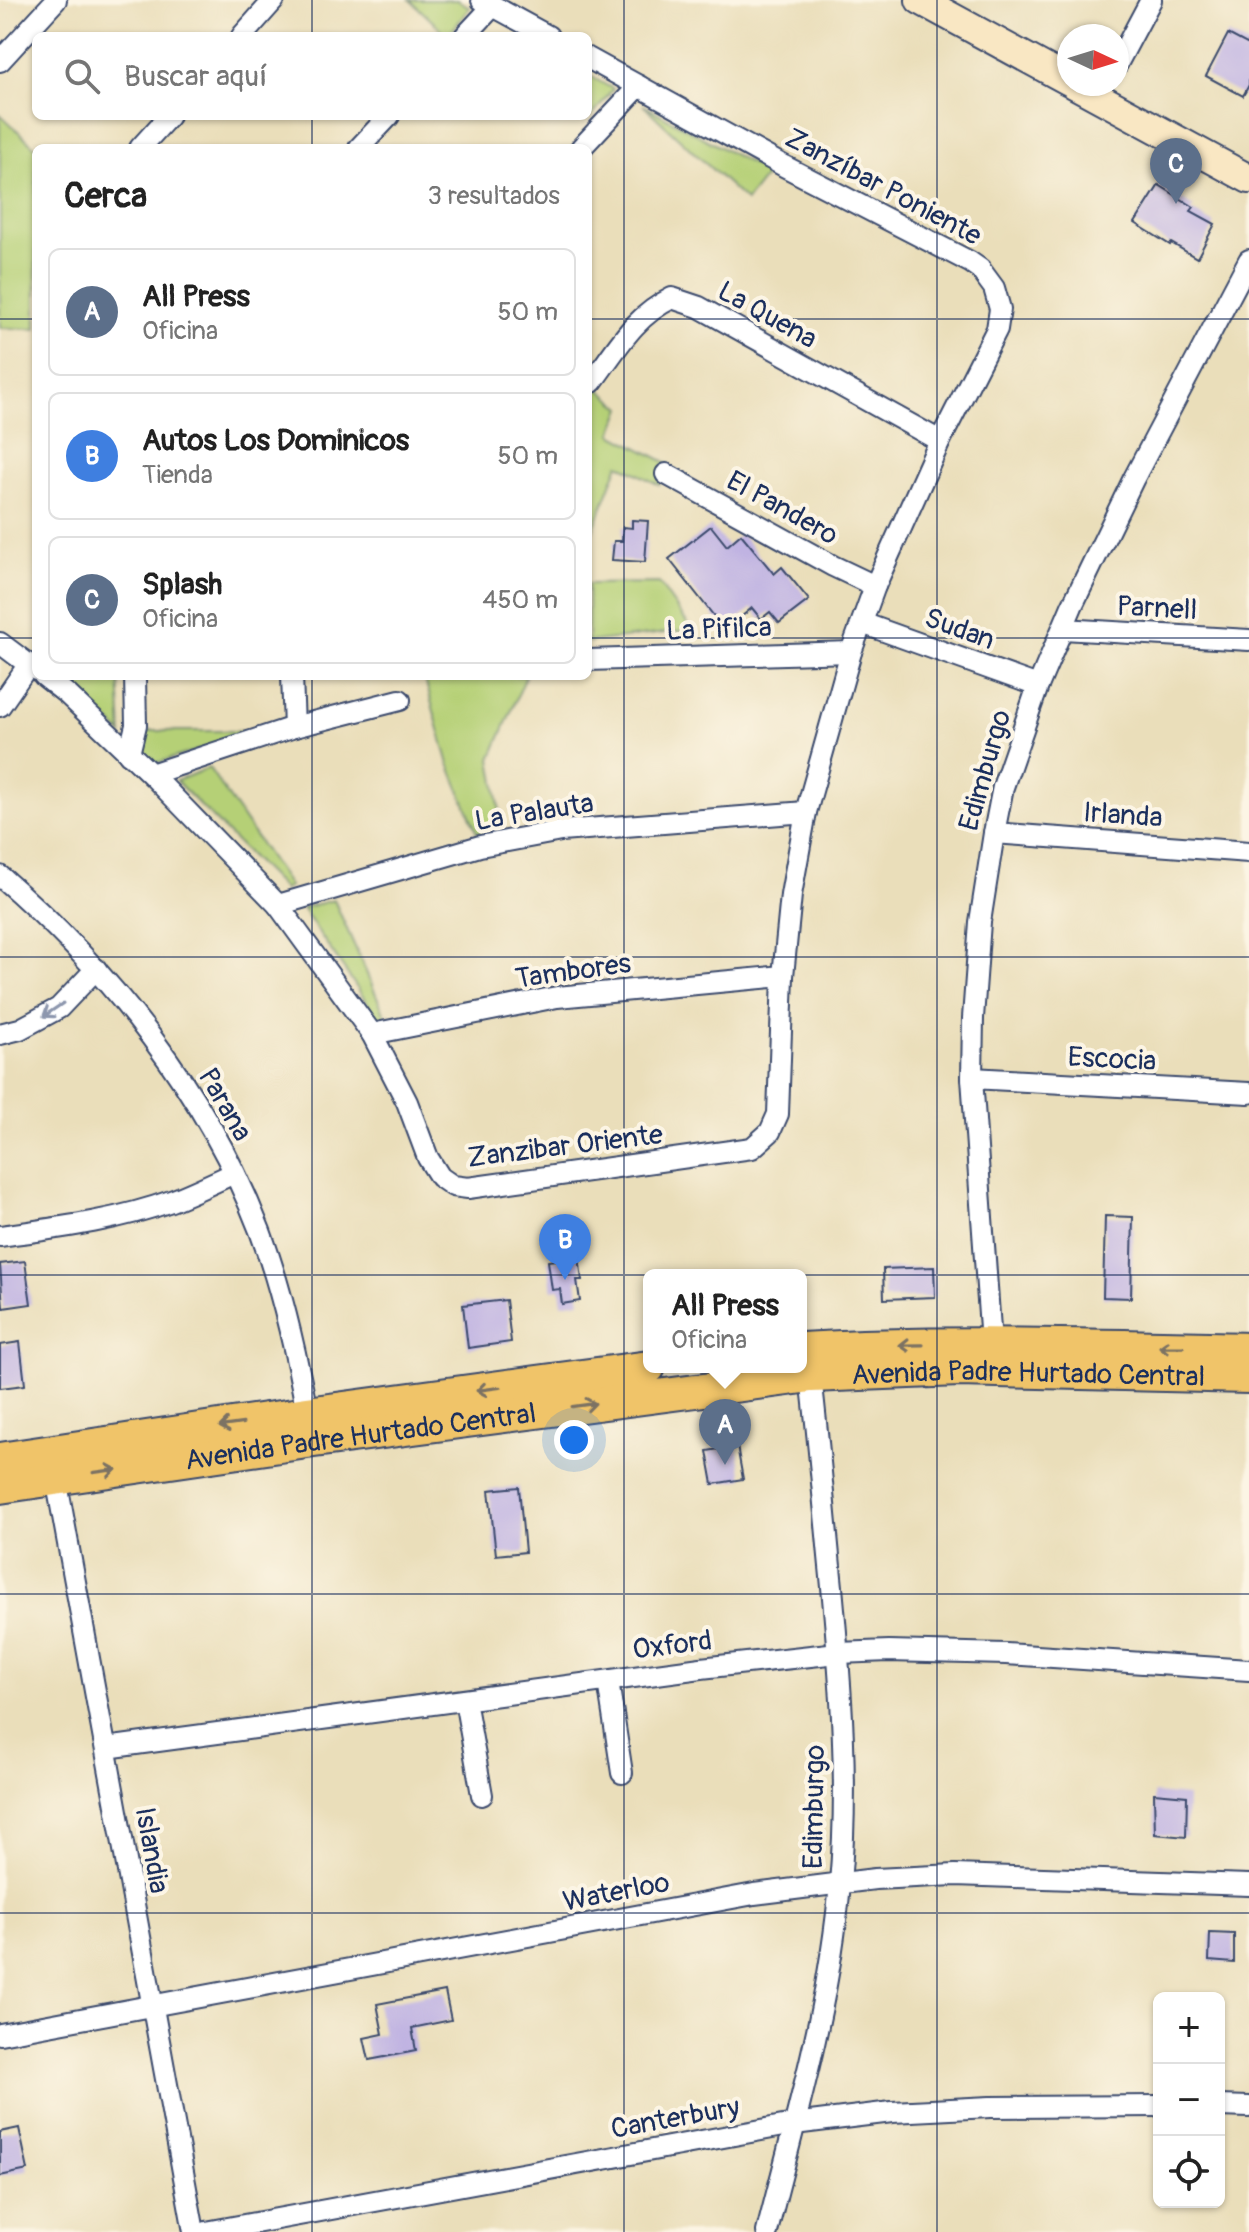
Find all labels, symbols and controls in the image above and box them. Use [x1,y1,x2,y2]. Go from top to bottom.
north arrow [1057,24,1129,96]
search box [32,32,592,120]
icon: search [60,54,104,98]
text: Buscar aquí [124,58,267,95]
street label: Zanzíbar Poniente [779,121,988,254]
pin: C [1150,138,1202,204]
text: Cerca [64,175,147,218]
text: 3 resultados [428,180,560,212]
street label: La Quena [711,274,823,357]
text: All Press [142,278,250,315]
text: A [84,296,100,328]
text: 50 m [497,296,558,328]
text: Oficina [142,315,218,347]
text: Autos Los Dominicos [142,422,409,459]
text: B [85,440,99,472]
text: 50 m [497,440,558,472]
text: Tienda [142,459,213,491]
street label: El Pandero [720,463,844,553]
text: Splash [142,566,222,603]
text: C [84,584,100,616]
text: 450 m [482,584,558,616]
street label: Parnell [1116,589,1198,628]
street label: Sudan [920,601,999,658]
text: Oficina [142,603,218,635]
street label: La Pifilca [666,610,772,649]
street label: Edimburgo [951,706,1019,835]
street label: La Palauta [472,786,596,839]
street label: Irlanda [1082,795,1164,836]
street label: Tambores [513,946,634,997]
one-way arrow [43,1001,65,1018]
street label: Escocia [1067,1040,1157,1079]
street label: Parana [190,1062,259,1147]
street label: Zanzibar Oriente [466,1117,665,1176]
pin: B [539,1214,591,1280]
popup [643,1269,807,1373]
text: All Press [671,1287,779,1324]
text: Oficina [671,1324,747,1356]
one-way arrow [898,1337,925,1352]
one-way arrow [1158,1340,1185,1355]
street label: Avenida Padre Hurtado Central [851,1354,1206,1395]
one-way arrow [476,1382,502,1397]
street label: Avenida Padre Hurtado Central [183,1396,538,1479]
one-way arrow [570,1397,597,1412]
pin: A [699,1399,751,1465]
one-way arrow [219,1418,244,1433]
your location [554,1420,594,1460]
one-way arrow [92,1463,117,1478]
street label: Oxford [631,1623,714,1668]
street label: Edimburgo [796,1745,833,1870]
street label: Islandia [127,1804,176,1896]
street label: Waterloo [560,1865,673,1920]
map controls [1153,1992,1225,2208]
button: + [1153,1992,1225,2064]
button: − [1153,2064,1225,2136]
street label: Canterbury [608,2090,742,2147]
button: locate [1153,2136,1225,2208]

